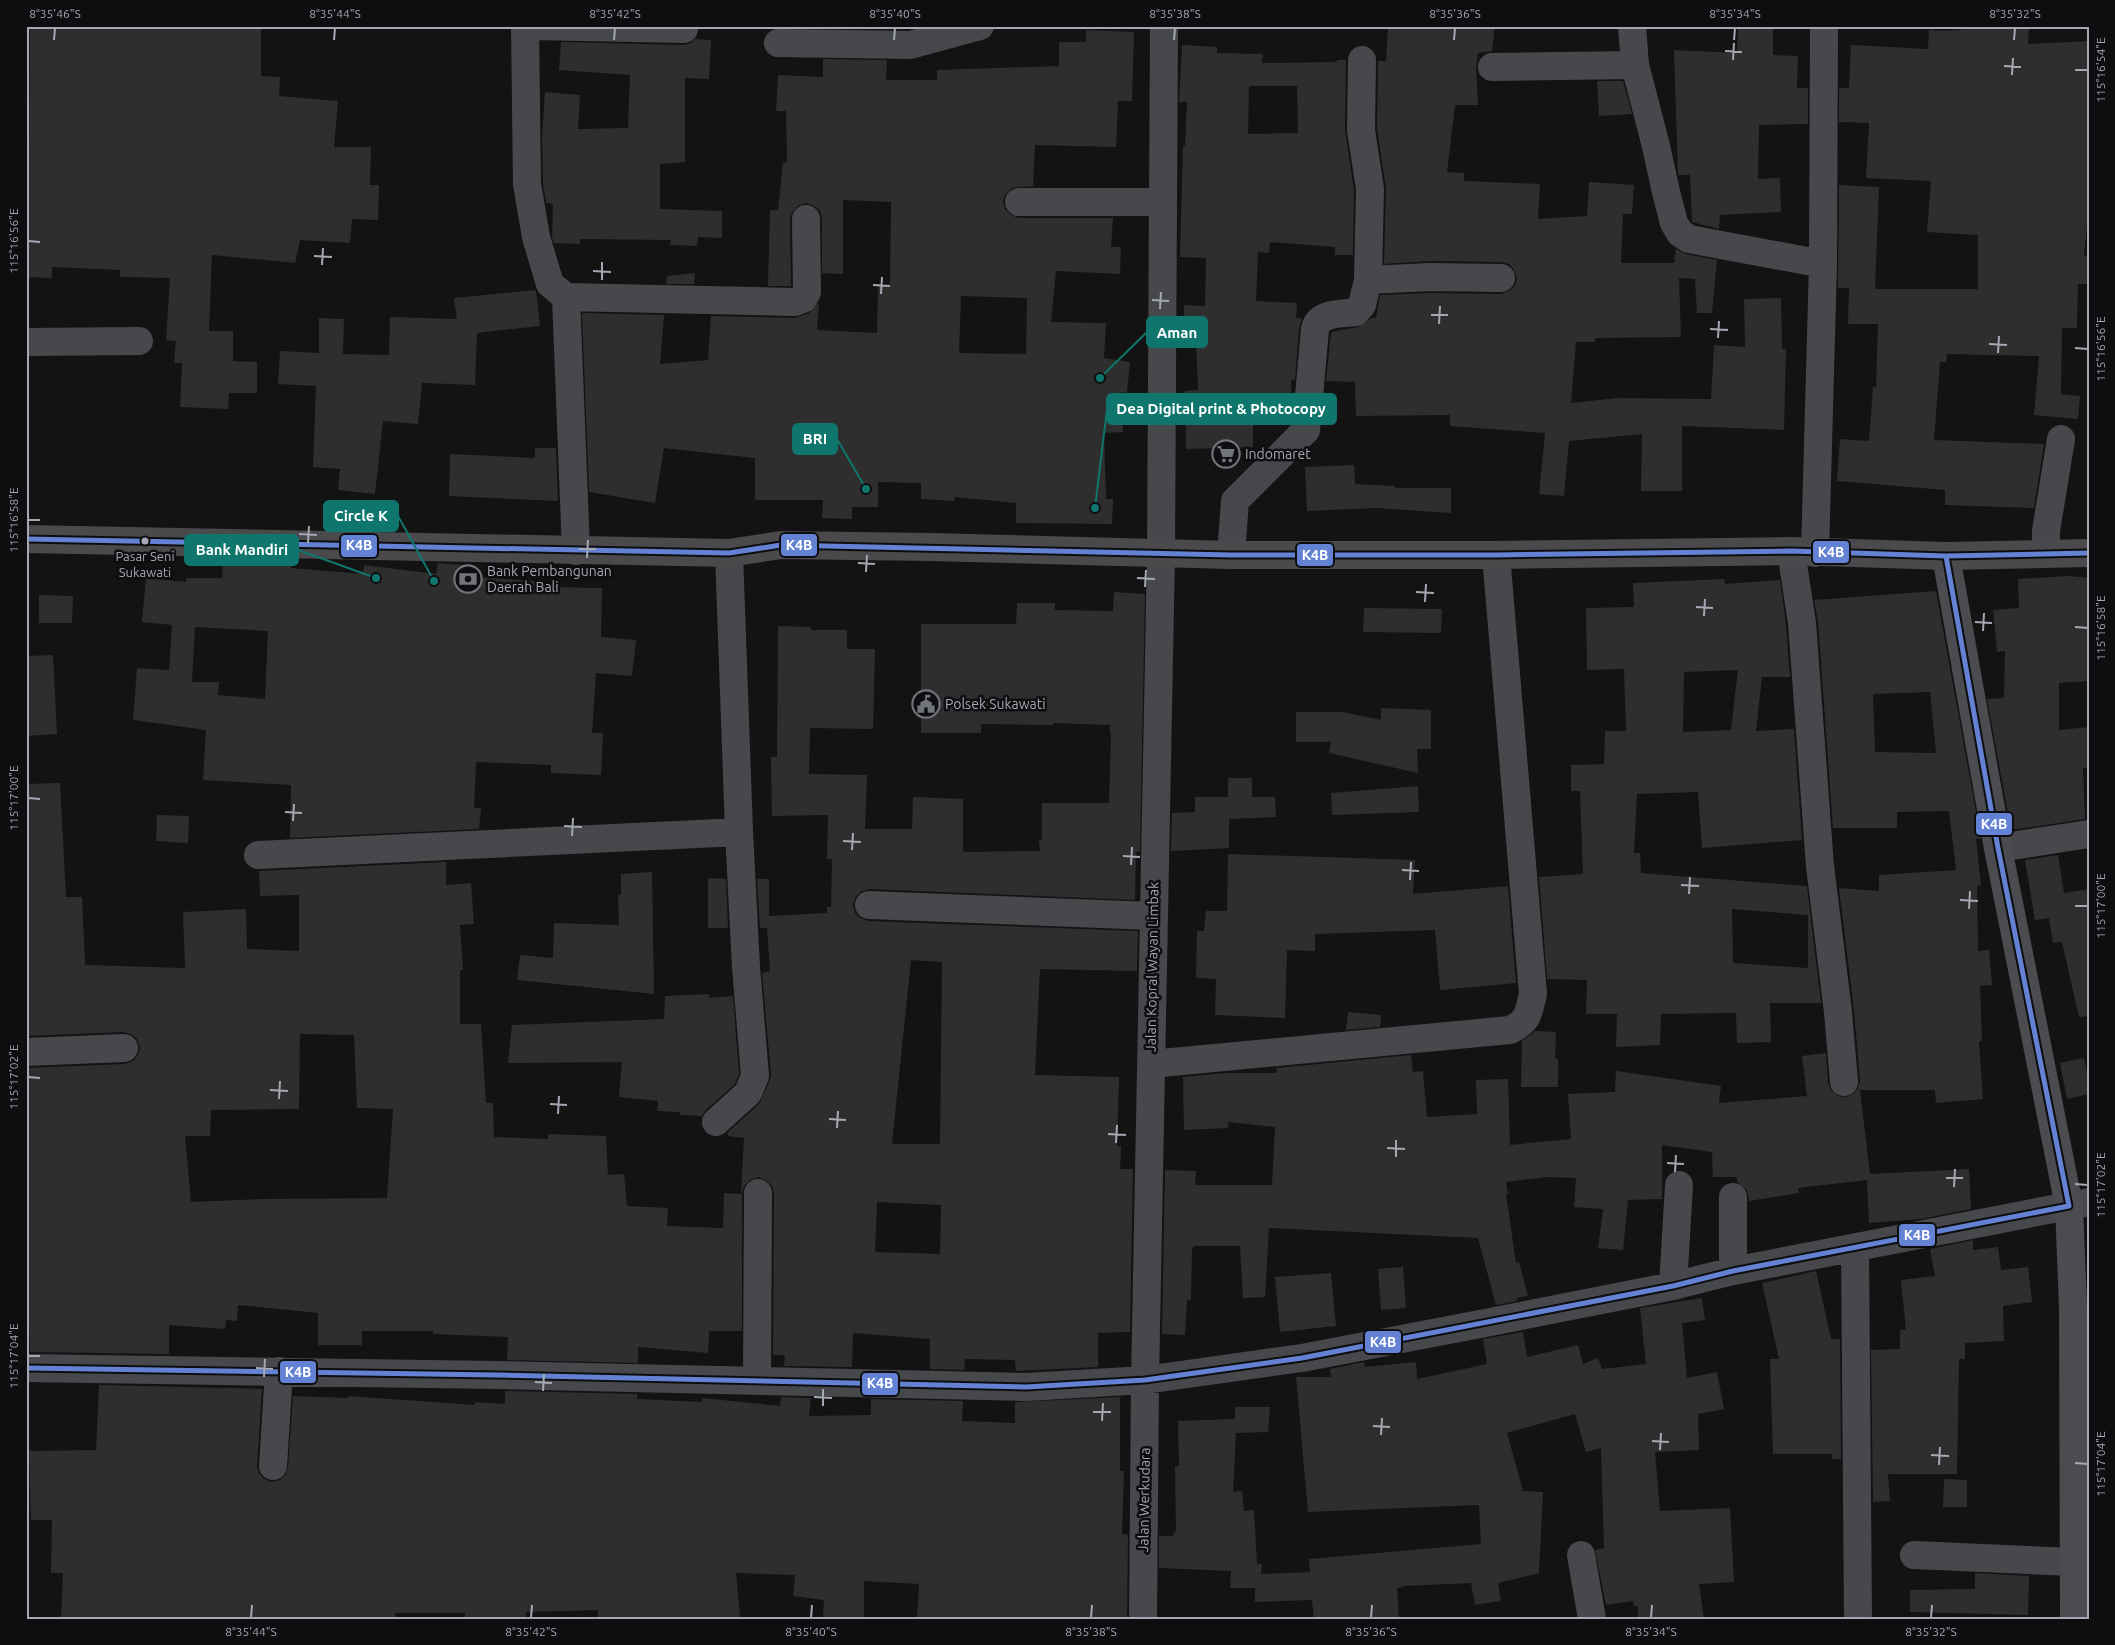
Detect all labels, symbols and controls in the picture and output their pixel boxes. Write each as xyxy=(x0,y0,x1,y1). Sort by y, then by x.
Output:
text: 8°35'46"S xyxy=(29,7,81,20)
text: 8°35'44"S xyxy=(309,7,361,20)
text: 8°35'42"S xyxy=(589,7,641,20)
text: 8°35'40"S xyxy=(869,7,921,20)
text: 8°35'38"S xyxy=(1149,7,1201,20)
text: 8°35'36"S xyxy=(1429,7,1481,20)
text: 8°35'34"S xyxy=(1709,7,1761,20)
text: 8°35'32"S xyxy=(1989,7,2041,20)
text: 115°16'54"E xyxy=(2094,37,2107,103)
text: 115°16'56"E xyxy=(7,208,20,274)
text: 115°16'56"E xyxy=(2094,316,2107,382)
callout: Aman xyxy=(1147,317,1207,347)
text: Aman xyxy=(1157,324,1197,341)
callout: Dea Digital print & Photocopy xyxy=(1107,394,1336,424)
text: Dea Digital print & Photocopy xyxy=(1116,400,1326,417)
callout: BRI xyxy=(793,424,837,454)
text: BRI xyxy=(803,430,827,447)
supermarket icon: Indomaret xyxy=(1211,439,1241,469)
place label: Indomaret xyxy=(1245,446,1311,462)
text: 115°16'58"E xyxy=(7,487,20,553)
callout: Circle K xyxy=(324,501,398,531)
text: Circle K xyxy=(334,507,388,524)
line badge: K4B xyxy=(780,533,818,557)
line badge: K4B xyxy=(340,534,378,558)
callout: Bank Mandiri xyxy=(185,535,298,565)
marker: Pasar Seni Sukawati xyxy=(140,536,150,546)
text: K4B xyxy=(346,537,372,553)
text: K4B xyxy=(786,537,812,553)
line badge: K4B xyxy=(1812,540,1850,564)
text: Bank Mandiri xyxy=(196,541,288,558)
line badge: K4B xyxy=(1296,543,1334,567)
text: K4B xyxy=(1818,544,1844,560)
text: K4B xyxy=(1302,547,1328,563)
place label: Pasar Seni Sukawati xyxy=(115,549,175,579)
place label: Bank Pembangunan Daerah Bali xyxy=(487,563,612,595)
bank icon: Bank Pembangunan Daerah Bali xyxy=(453,564,483,594)
text: 115°16'58"E xyxy=(2094,595,2107,661)
public building icon: Polsek Sukawati xyxy=(911,689,941,719)
place label: Polsek Sukawati xyxy=(945,696,1046,712)
text: 115°17'00"E xyxy=(7,765,20,831)
line badge: K4B xyxy=(1975,812,2013,836)
text: K4B xyxy=(1981,816,2007,832)
text: 115°17'00"E xyxy=(2094,873,2107,939)
street label: Jalan Kopral Wayan Limbak xyxy=(1143,882,1161,1052)
text: 115°17'02"E xyxy=(7,1044,20,1110)
text: 115°17'02"E xyxy=(2094,1152,2107,1218)
line badge: K4B xyxy=(1898,1223,1936,1247)
text: K4B xyxy=(1904,1227,1930,1243)
text: 115°17'04"E xyxy=(7,1323,20,1389)
line badge: K4B xyxy=(1364,1330,1402,1354)
text: K4B xyxy=(1370,1334,1396,1350)
line badge: K4B xyxy=(279,1360,317,1384)
text: K4B xyxy=(285,1364,311,1380)
line badge: K4B xyxy=(861,1372,899,1396)
text: K4B xyxy=(867,1375,893,1391)
text: 115°17'04"E xyxy=(2094,1431,2107,1497)
street label: Jalan Werkudara xyxy=(1135,1447,1153,1553)
text: 8°35'44"S xyxy=(225,1625,277,1638)
text: 8°35'42"S xyxy=(505,1625,557,1638)
text: 8°35'40"S xyxy=(785,1625,837,1638)
text: 8°35'38"S xyxy=(1065,1625,1117,1638)
text: 8°35'36"S xyxy=(1345,1625,1397,1638)
text: 8°35'34"S xyxy=(1625,1625,1677,1638)
text: 8°35'32"S xyxy=(1905,1625,1957,1638)

